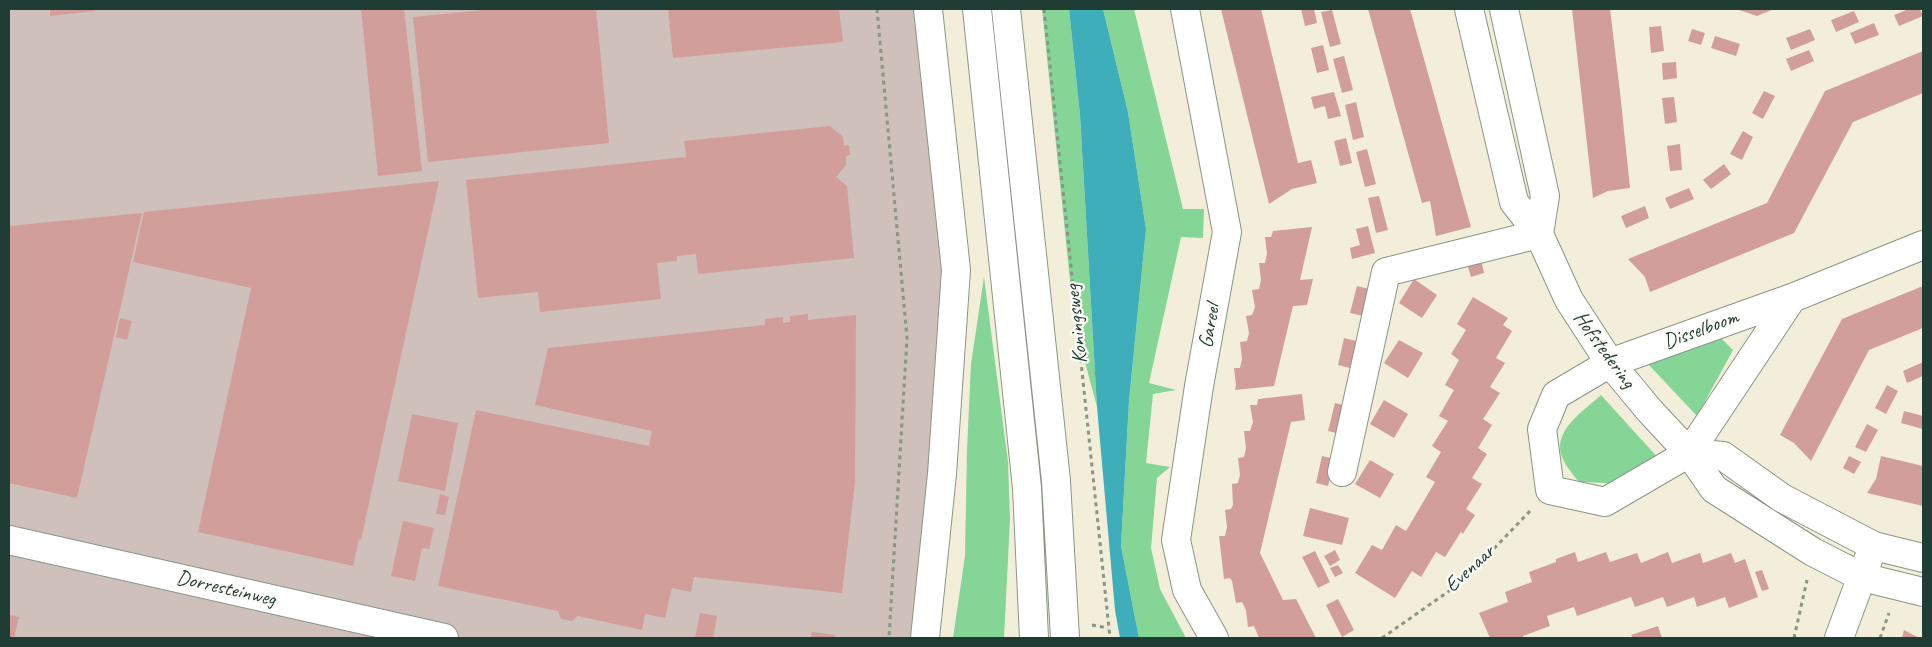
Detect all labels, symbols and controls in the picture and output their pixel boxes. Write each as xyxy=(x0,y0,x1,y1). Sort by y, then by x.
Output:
street label: Koningsweg xyxy=(1060,283,1094,365)
street label: Gareel xyxy=(1194,302,1226,350)
street label: Disselboom xyxy=(1660,305,1742,355)
street label: Hofstedering xyxy=(1567,306,1641,394)
street label: Evenaar xyxy=(1440,540,1500,598)
street label: Dorresteinweg xyxy=(174,565,278,613)

